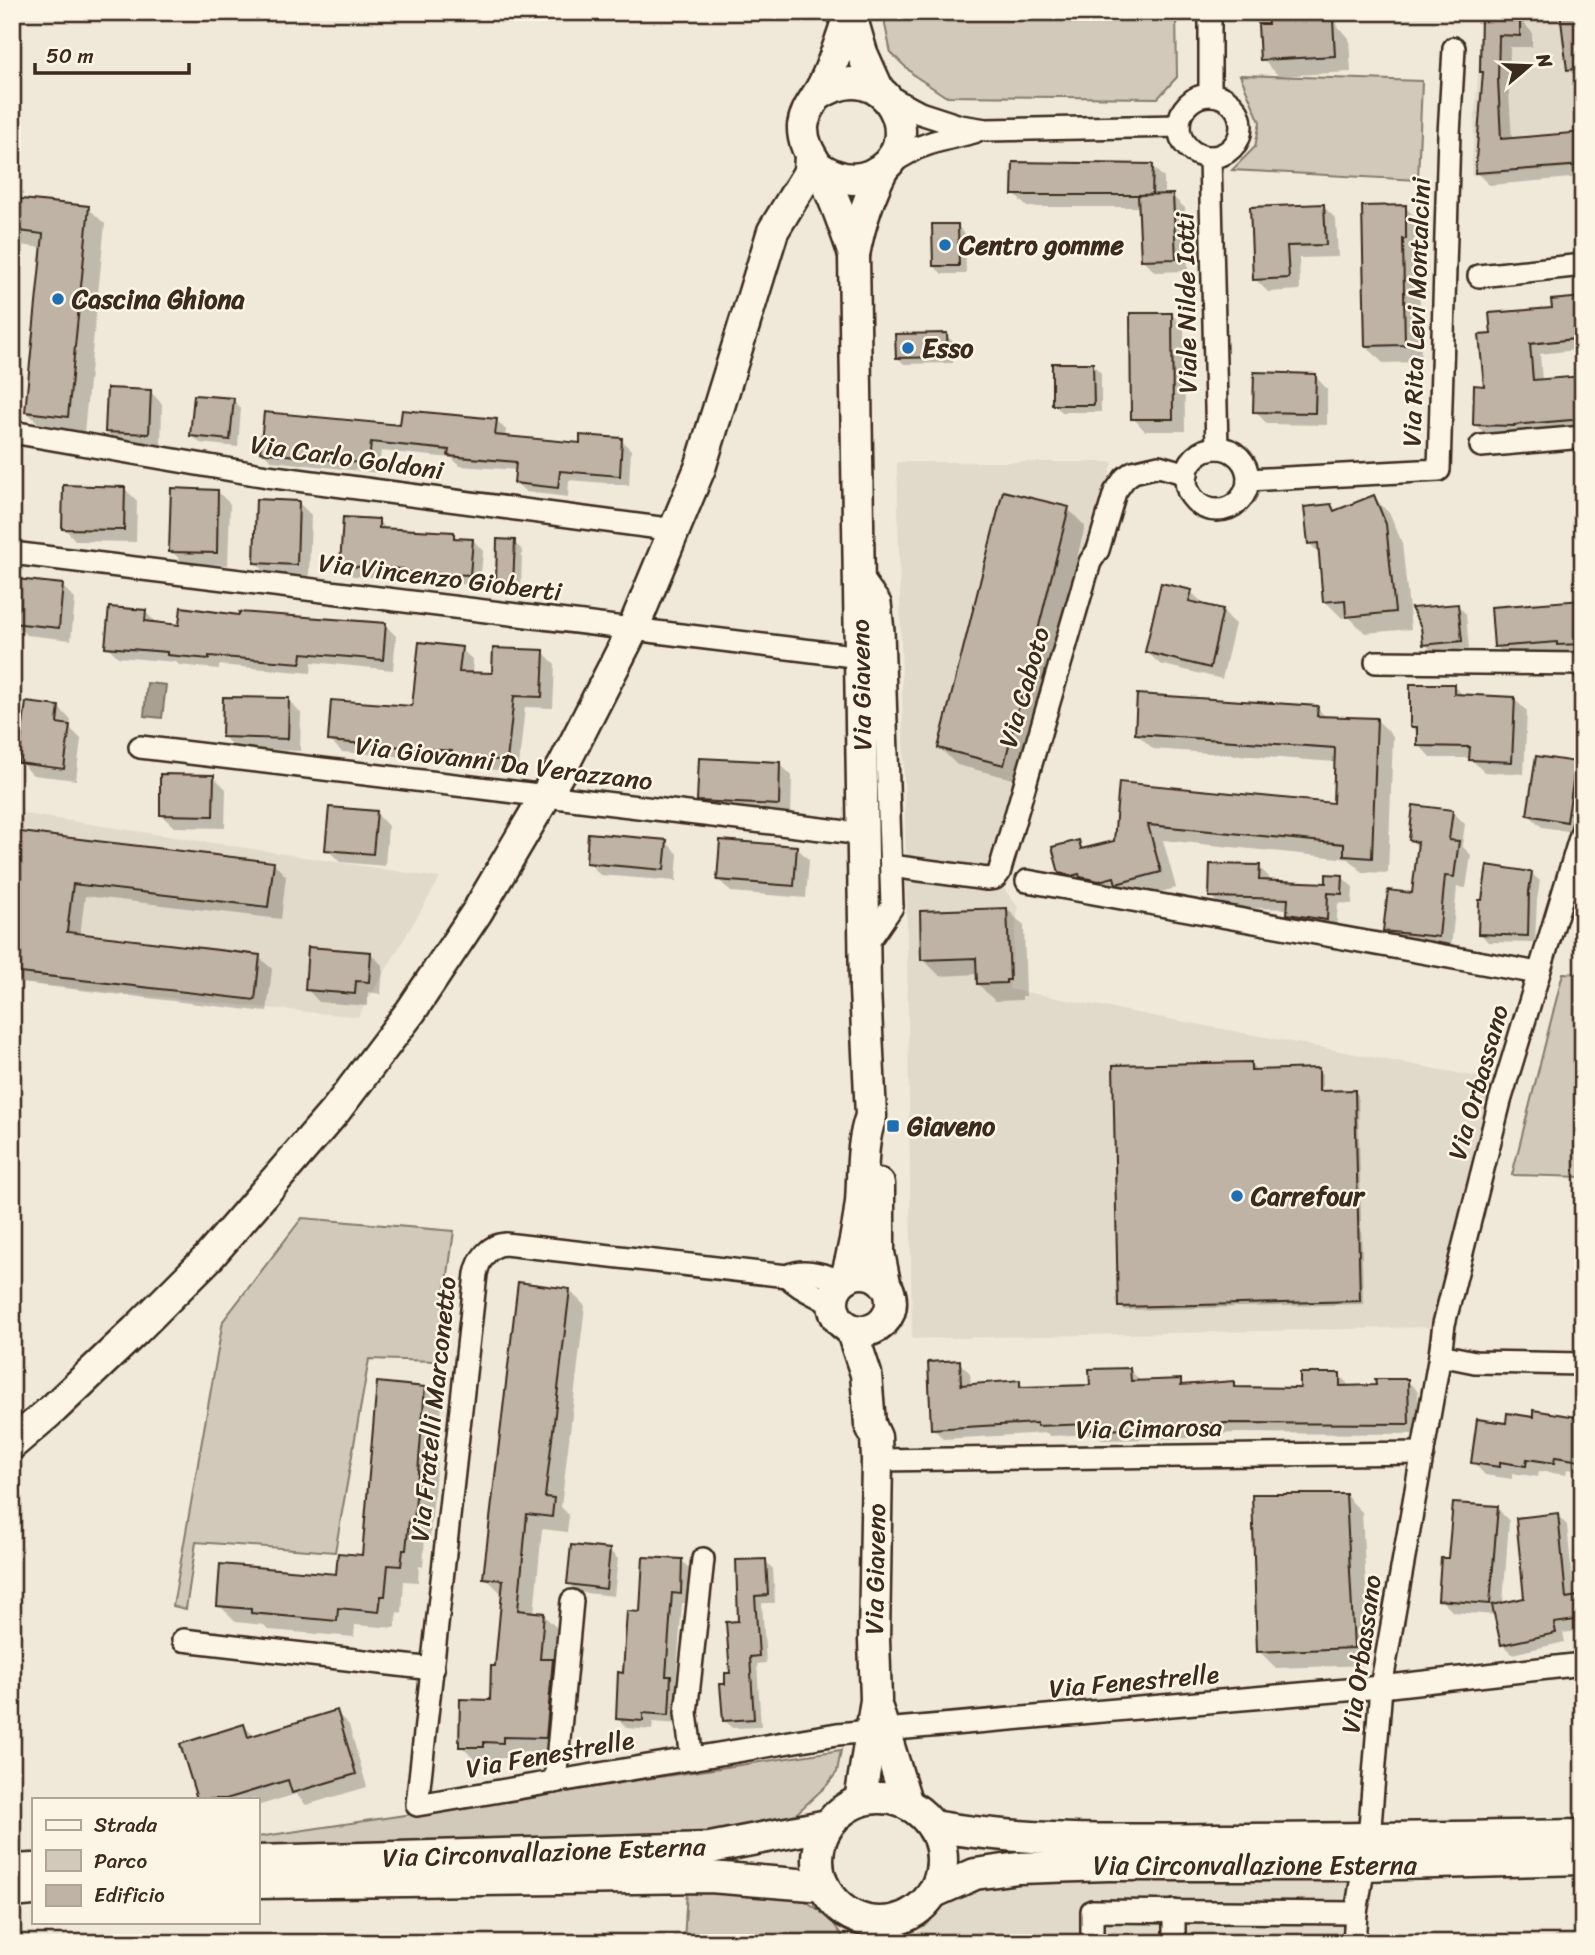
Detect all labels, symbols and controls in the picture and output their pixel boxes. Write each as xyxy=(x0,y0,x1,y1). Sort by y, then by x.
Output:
scale bar xyxy=(35,32,189,76)
north arrow xyxy=(1494,32,1564,102)
text: 50 m xyxy=(46,37,94,75)
text: N xyxy=(1527,48,1563,73)
street label: Via Rita Levi Montalcini xyxy=(1388,176,1444,448)
street label: Viale Nilde Iotti xyxy=(1161,211,1211,394)
place label: Centro gomme xyxy=(958,222,1125,268)
marker: Centro gomme xyxy=(937,237,953,253)
place label: Cascina Ghiona xyxy=(71,276,246,322)
marker: Cascina Ghiona xyxy=(50,291,66,307)
place label: Esso xyxy=(922,325,974,371)
marker: Esso xyxy=(900,340,916,356)
street label: Via Carlo Goldoni xyxy=(248,421,447,493)
street label: Via Vincenzo Gioberti xyxy=(316,539,565,615)
street label: Via Giaveno xyxy=(837,619,885,751)
street label: Via Caboto xyxy=(985,621,1063,753)
street label: Via Giovanni Da Verazzano xyxy=(353,722,655,804)
street label: Via Orbassano xyxy=(1434,999,1522,1165)
place label: Giaveno xyxy=(907,1103,996,1149)
marker: Giaveno xyxy=(885,1118,901,1134)
place label: Carrefour xyxy=(1250,1173,1366,1219)
marker: Carrefour xyxy=(1229,1188,1245,1204)
street label: Via Fratelli Marconetto xyxy=(396,1274,470,1544)
street label: Via Cimarosa xyxy=(1075,1404,1223,1452)
street label: Via Giaveno xyxy=(851,1503,899,1635)
street label: Via Orbassano xyxy=(1327,1572,1395,1736)
street label: Via Fenestrelle xyxy=(1047,1651,1221,1711)
street label: Via Fenestrelle xyxy=(462,1716,638,1791)
legend xyxy=(32,1798,259,1924)
text: Strada xyxy=(94,1806,158,1844)
street label: Via Circonvallazione Esterna xyxy=(382,1823,707,1881)
text: Parco xyxy=(94,1842,147,1880)
street label: Via Circonvallazione Esterna xyxy=(1093,1842,1418,1888)
text: Edificio xyxy=(94,1876,165,1914)

